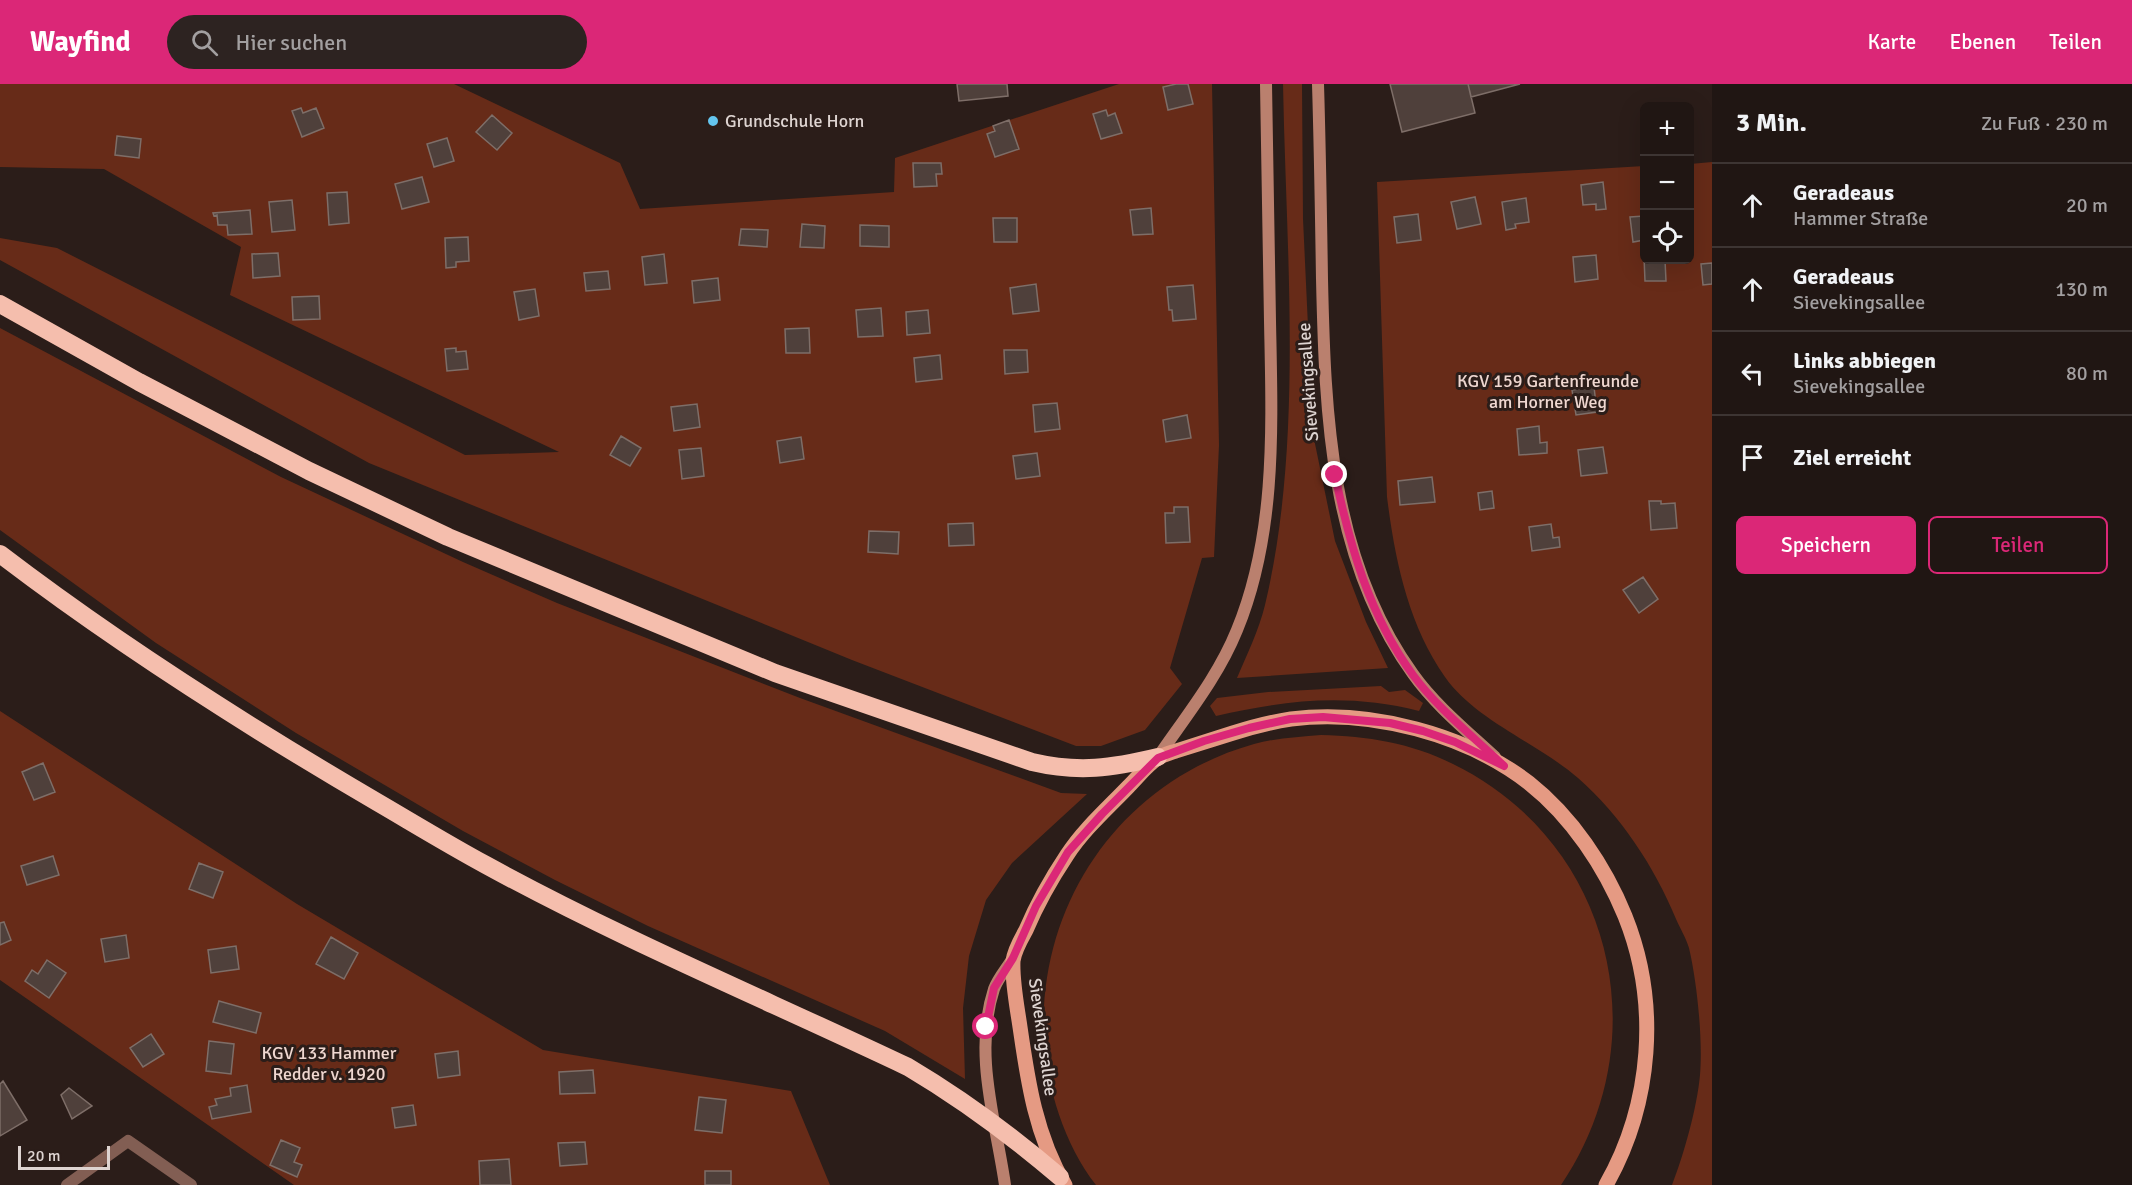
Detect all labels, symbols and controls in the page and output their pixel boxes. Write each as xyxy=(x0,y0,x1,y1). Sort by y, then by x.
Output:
search box xyxy=(167,15,587,69)
text: Wayfind xyxy=(30,25,131,59)
icon: search xyxy=(188,26,221,59)
text: Hier suchen xyxy=(236,29,347,56)
text: Karte xyxy=(1867,29,1916,55)
text: Ebenen xyxy=(1949,29,2016,55)
text: Teilen xyxy=(2049,29,2102,55)
map controls xyxy=(1640,102,1694,264)
button: + xyxy=(1640,102,1694,156)
text: 3 Min. xyxy=(1736,107,1807,139)
place label: Grundschule Horn xyxy=(725,110,864,132)
text: Zu Fuß · 230 m xyxy=(1981,111,2108,136)
marker: Grundschule Horn xyxy=(706,114,720,128)
button: − xyxy=(1640,156,1694,210)
text: Geradeaus xyxy=(1793,179,1894,206)
icon: ahead xyxy=(1736,189,1769,222)
text: 20 m xyxy=(2066,193,2108,218)
text: Hammer Straße xyxy=(1793,206,1928,231)
button: locate xyxy=(1640,210,1694,264)
text: Geradeaus xyxy=(1793,263,1894,290)
icon: ahead xyxy=(1736,273,1769,306)
text: 130 m xyxy=(2055,277,2108,302)
text: Sievekingsallee xyxy=(1793,290,1925,315)
street label: Sievekingsallee xyxy=(1293,322,1323,442)
text: Links abbiegen xyxy=(1793,347,1936,374)
icon: left xyxy=(1736,357,1769,390)
text: 80 m xyxy=(2066,361,2108,386)
park label: KGV 159 Gartenfreunde am Horner Weg xyxy=(1457,370,1639,413)
text: Sievekingsallee xyxy=(1793,374,1925,399)
icon: arrive xyxy=(1736,441,1769,474)
text: Ziel erreicht xyxy=(1793,444,1911,471)
route end xyxy=(1321,461,1347,487)
button: Speichern xyxy=(1736,516,1916,574)
button: Teilen xyxy=(1928,516,2108,574)
street label: Sievekingsallee xyxy=(1024,977,1062,1097)
route start xyxy=(972,1013,998,1039)
park label: KGV 133 Hammer Redder v. 1920 xyxy=(262,1042,397,1085)
scale bar xyxy=(18,1143,110,1170)
text: 20 m xyxy=(27,1146,61,1166)

